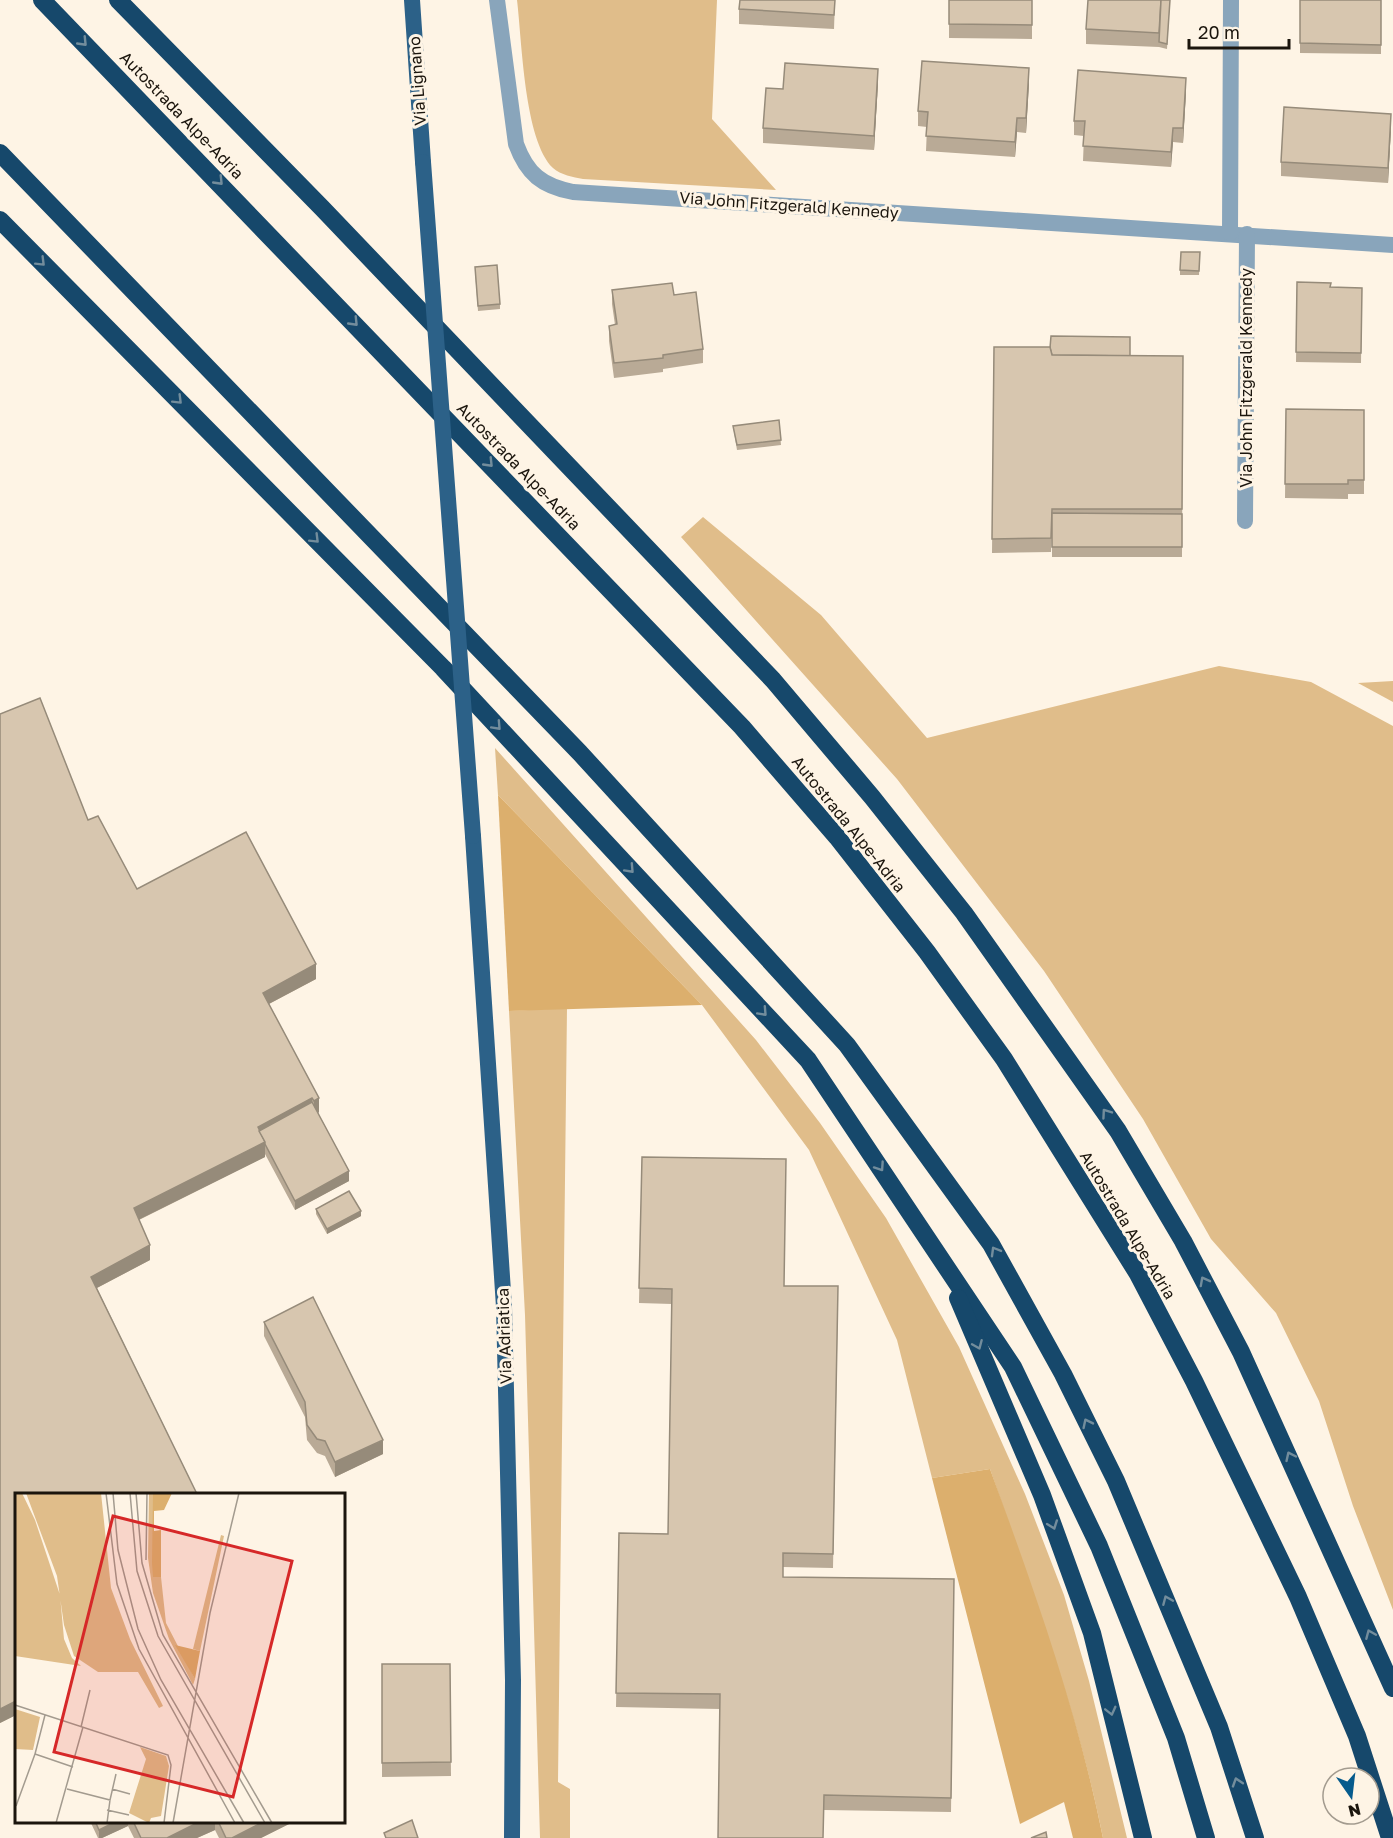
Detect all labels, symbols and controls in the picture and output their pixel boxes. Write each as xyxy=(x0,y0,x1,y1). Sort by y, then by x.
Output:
scale bar xyxy=(1189,12,1290,50)
text: 20 m xyxy=(1198,21,1240,43)
one-way arrow xyxy=(75,34,86,45)
street label: Via Lignano xyxy=(404,36,430,126)
street label: Autostrada Alpe-Adria xyxy=(116,47,248,183)
one-way arrow xyxy=(212,175,223,185)
street label: Via John Fitzgerald Kennedy xyxy=(679,187,899,223)
one-way arrow xyxy=(34,255,45,265)
street label: Via John Fitzgerald Kennedy xyxy=(1236,268,1256,488)
one-way arrow xyxy=(347,315,358,326)
one-way arrow xyxy=(171,393,182,404)
street label: Autostrada Alpe-Adria xyxy=(453,398,585,534)
one-way arrow xyxy=(482,456,493,466)
one-way arrow xyxy=(309,532,319,543)
one-way arrow xyxy=(490,720,501,730)
street label: Autostrada Alpe-Adria xyxy=(788,752,910,896)
one-way arrow xyxy=(623,862,634,873)
one-way arrow xyxy=(756,1005,767,1015)
one-way arrow xyxy=(1102,1108,1113,1119)
street label: Autostrada Alpe-Adria xyxy=(1076,1147,1180,1303)
one-way arrow xyxy=(873,1160,884,1171)
one-way arrow xyxy=(991,1247,1002,1257)
one-way arrow xyxy=(1200,1277,1211,1287)
street label: Via Adriatica xyxy=(492,1288,516,1384)
one-way arrow xyxy=(971,1339,983,1350)
one-way arrow xyxy=(1083,1418,1094,1429)
one-way arrow xyxy=(1285,1452,1297,1463)
inset map xyxy=(15,1493,345,1823)
one-way arrow xyxy=(1045,1519,1058,1530)
one-way arrow xyxy=(1162,1596,1174,1607)
one-way arrow xyxy=(1365,1629,1377,1640)
one-way arrow xyxy=(1104,1705,1117,1715)
north arrow xyxy=(1321,1766,1381,1826)
one-way arrow xyxy=(1232,1777,1244,1788)
text: N xyxy=(1346,1799,1363,1822)

